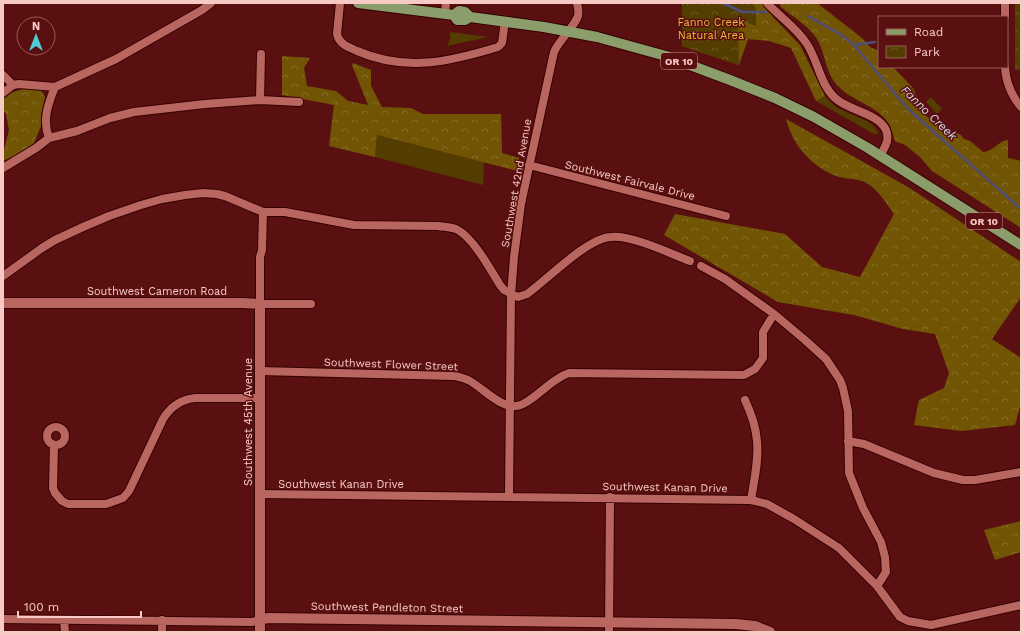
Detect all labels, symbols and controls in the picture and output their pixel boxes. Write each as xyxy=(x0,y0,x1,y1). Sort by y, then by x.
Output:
north arrow xyxy=(16,16,56,56)
park label: Fanno Creek Natural Area xyxy=(677,16,745,42)
legend xyxy=(878,16,1008,68)
text: N xyxy=(32,20,40,33)
text: Road xyxy=(914,25,943,39)
text: Park xyxy=(914,45,940,59)
road number: OR 10 xyxy=(661,53,697,69)
water label: Fanno Creek xyxy=(898,83,960,143)
street label: Southwest 42nd Avenue xyxy=(499,118,534,248)
street label: Southwest Fairvale Drive xyxy=(563,158,696,203)
road number: OR 10 xyxy=(966,213,1002,229)
street label: Southwest Cameron Road xyxy=(87,285,227,298)
street label: Southwest Flower Street xyxy=(324,356,459,373)
street label: Southwest 45th Avenue xyxy=(242,358,255,486)
street label: Southwest Kanan Drive xyxy=(278,478,404,491)
street label: Southwest Kanan Drive xyxy=(602,480,728,495)
scale bar xyxy=(18,593,141,619)
text: 100 m xyxy=(24,600,59,614)
street label: Southwest Pendleton Street xyxy=(311,600,464,615)

